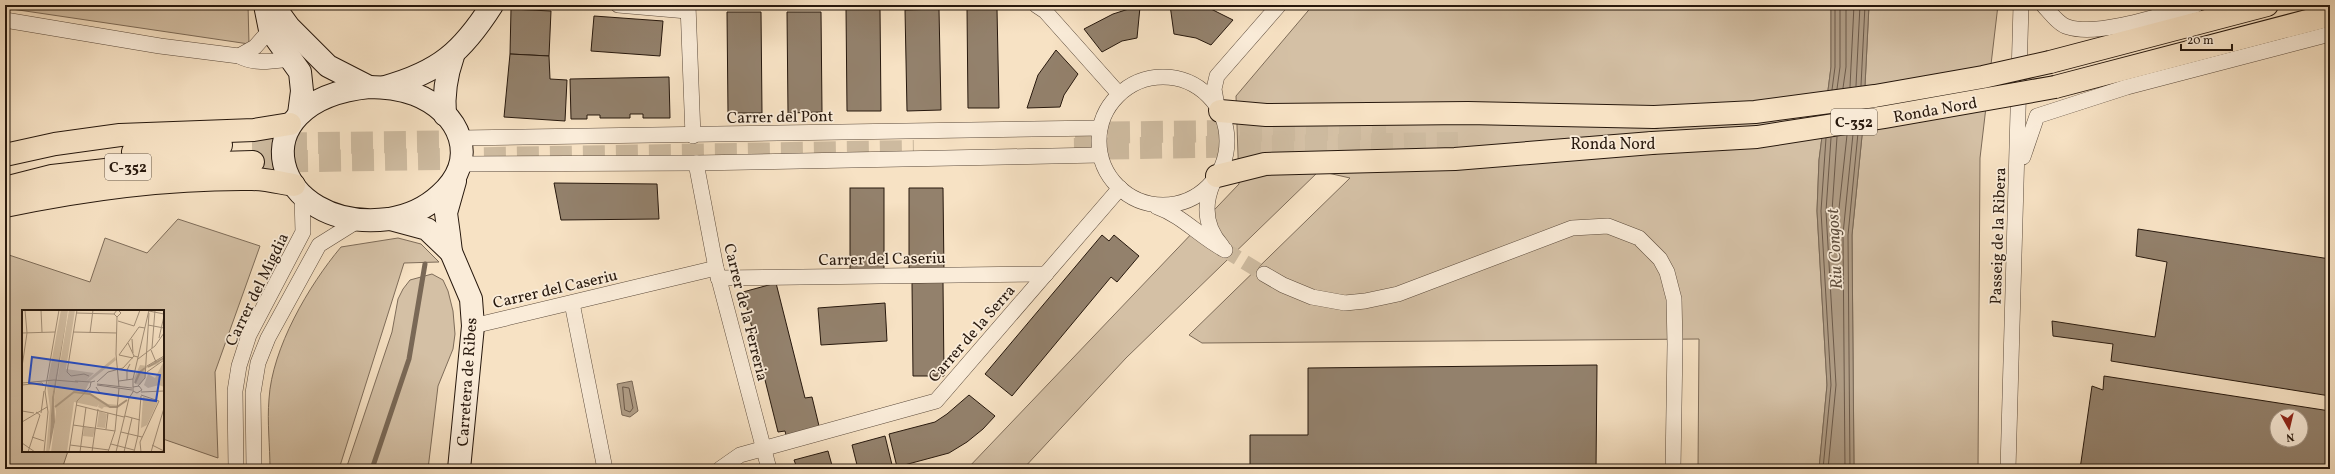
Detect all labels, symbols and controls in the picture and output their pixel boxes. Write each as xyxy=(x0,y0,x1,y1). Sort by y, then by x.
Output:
scale bar xyxy=(2181,26,2232,52)
text: 20 m xyxy=(2187,33,2214,49)
street label: Ronda Nord xyxy=(1892,93,1979,129)
street label: Carrer del Pont xyxy=(727,106,834,130)
road number: C-352 xyxy=(1831,109,1877,135)
street label: Ronda Nord xyxy=(1571,134,1656,156)
road number: C-352 xyxy=(105,154,151,180)
street label: Passeig de la Ribera xyxy=(1986,167,2012,305)
water label: Riu Congost xyxy=(1822,207,1849,290)
street label: Carrer del Migdia xyxy=(221,229,295,350)
street label: Carrer de la Ferreria xyxy=(717,241,773,384)
street label: Carrer del Caseriu xyxy=(818,248,946,272)
street label: Carrer del Caseriu xyxy=(491,265,620,315)
street label: Carrer de la Serra xyxy=(924,281,1021,388)
inset map xyxy=(22,310,164,452)
street label: Carretera de Ribes xyxy=(453,317,483,447)
north arrow xyxy=(2269,408,2309,448)
text: N xyxy=(2285,428,2295,444)

